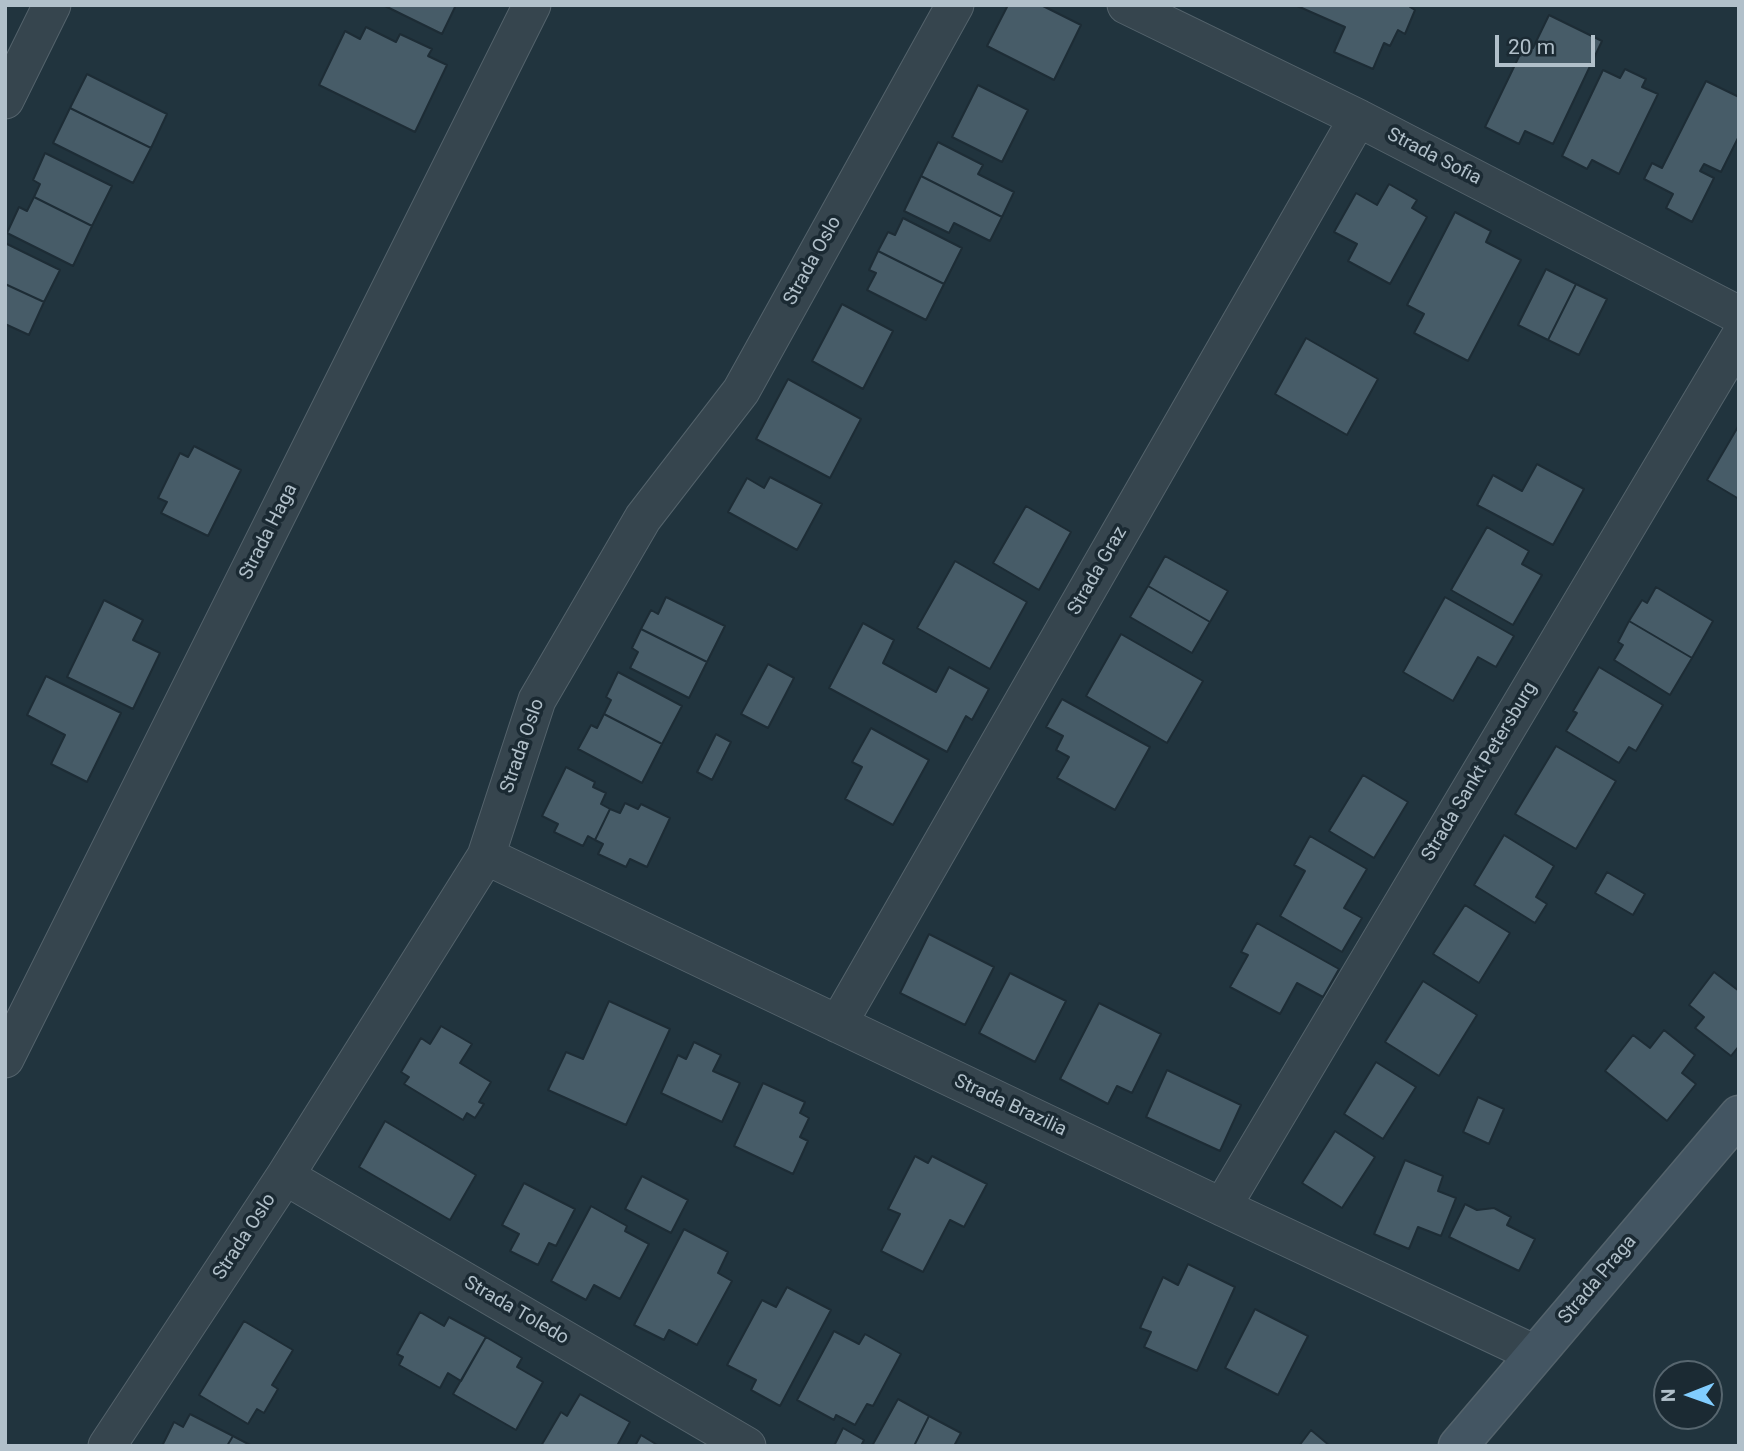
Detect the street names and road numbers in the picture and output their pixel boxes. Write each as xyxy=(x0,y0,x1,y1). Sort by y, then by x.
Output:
street label: Strada Sofia xyxy=(1383,124,1485,190)
street label: Strada Oslo xyxy=(779,213,847,309)
street label: Strada Haga xyxy=(235,480,303,584)
street label: Strada Graz xyxy=(1064,523,1132,619)
street label: Strada Sankt Petersburg xyxy=(1417,678,1543,866)
street label: Strada Oslo xyxy=(496,696,550,796)
street label: Strada Brazilia xyxy=(950,1070,1070,1142)
street label: Strada Oslo xyxy=(209,1190,281,1284)
street label: Strada Praga xyxy=(1554,1231,1642,1329)
street label: Strada Toledo xyxy=(460,1272,572,1350)

